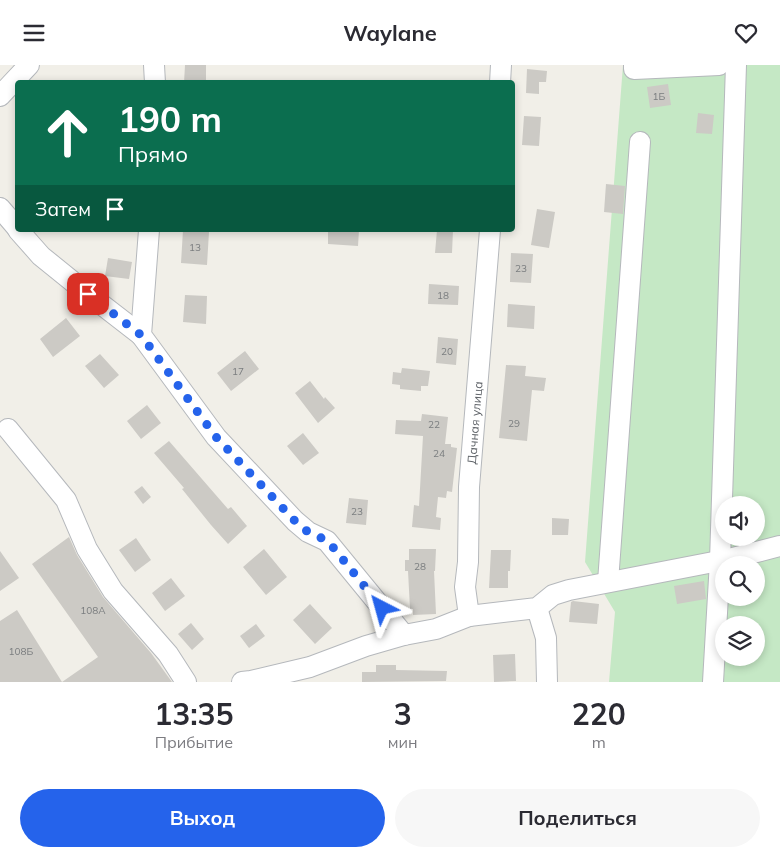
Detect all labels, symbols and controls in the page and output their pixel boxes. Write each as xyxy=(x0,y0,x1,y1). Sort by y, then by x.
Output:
icon: menu xyxy=(20,19,48,47)
text: Waylane xyxy=(343,19,437,47)
icon: heart xyxy=(732,19,760,47)
house number: 1Б xyxy=(653,90,666,103)
text: 190 m xyxy=(118,97,222,141)
icon: ahead xyxy=(35,100,100,165)
text: Прямо xyxy=(118,140,188,168)
icon: arrive xyxy=(101,195,129,223)
text: Затем xyxy=(35,197,91,221)
house number: 13 xyxy=(189,241,201,254)
house number: 23 xyxy=(515,262,527,275)
pin xyxy=(67,273,109,315)
icon: arrive xyxy=(74,280,102,308)
house number: 18 xyxy=(437,289,449,302)
house number: 20 xyxy=(441,345,453,358)
house number: 17 xyxy=(232,365,244,378)
street label: Дачная улица xyxy=(463,381,485,465)
house number: 29 xyxy=(508,417,520,430)
house number: 22 xyxy=(428,418,440,431)
house number: 24 xyxy=(433,447,445,460)
map controls xyxy=(715,496,765,666)
button: sound xyxy=(715,496,765,546)
house number: 23 xyxy=(351,505,363,518)
button: search xyxy=(715,556,765,606)
house number: 28 xyxy=(414,560,426,573)
position arrow xyxy=(355,581,407,633)
house number: 108А xyxy=(80,604,106,617)
button: layers xyxy=(715,616,765,666)
house number: 108Б xyxy=(9,645,34,658)
text: 13:35 xyxy=(154,695,234,733)
text: 3 xyxy=(394,695,412,733)
text: 220 xyxy=(572,695,626,733)
text: Прибытие xyxy=(155,732,233,752)
text: мин xyxy=(388,732,418,752)
text: m xyxy=(592,732,606,752)
button: Выход xyxy=(20,789,385,847)
button: Поделиться xyxy=(395,789,760,847)

